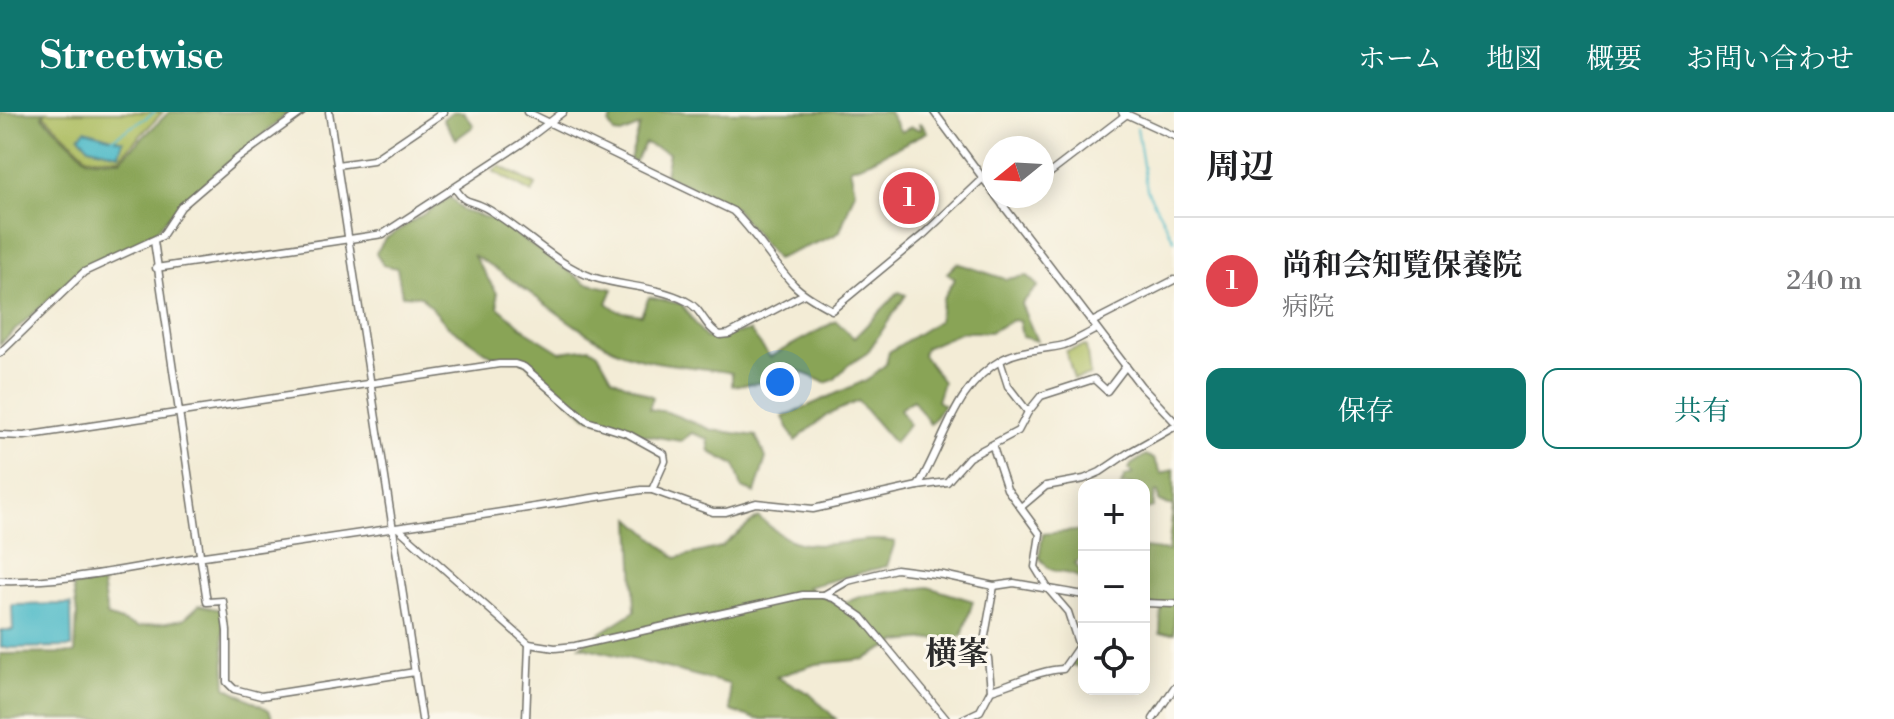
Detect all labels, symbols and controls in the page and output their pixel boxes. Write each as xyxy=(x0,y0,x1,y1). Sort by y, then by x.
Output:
text: Streetwise xyxy=(40,33,224,80)
text: ホーム xyxy=(1358,42,1442,77)
text: 地図 xyxy=(1486,42,1542,77)
text: 概要 xyxy=(1586,42,1642,77)
text: お問い合わせ xyxy=(1686,42,1854,77)
north arrow xyxy=(982,136,1054,208)
text: 周辺 xyxy=(1206,147,1274,189)
pin: 1 xyxy=(883,168,935,228)
text: 尚和会知覧保養院 xyxy=(1282,247,1522,285)
text: 1 xyxy=(1226,265,1238,297)
text: 240 m xyxy=(1786,265,1862,297)
text: 病院 xyxy=(1282,291,1334,323)
your location xyxy=(760,362,800,402)
button: 保存 xyxy=(1206,368,1526,449)
button: 共有 xyxy=(1542,368,1862,449)
map controls xyxy=(1078,479,1150,695)
button: + xyxy=(1078,479,1150,551)
button: − xyxy=(1078,551,1150,623)
button: locate xyxy=(1078,623,1150,695)
district label: 横峯 xyxy=(925,634,989,674)

